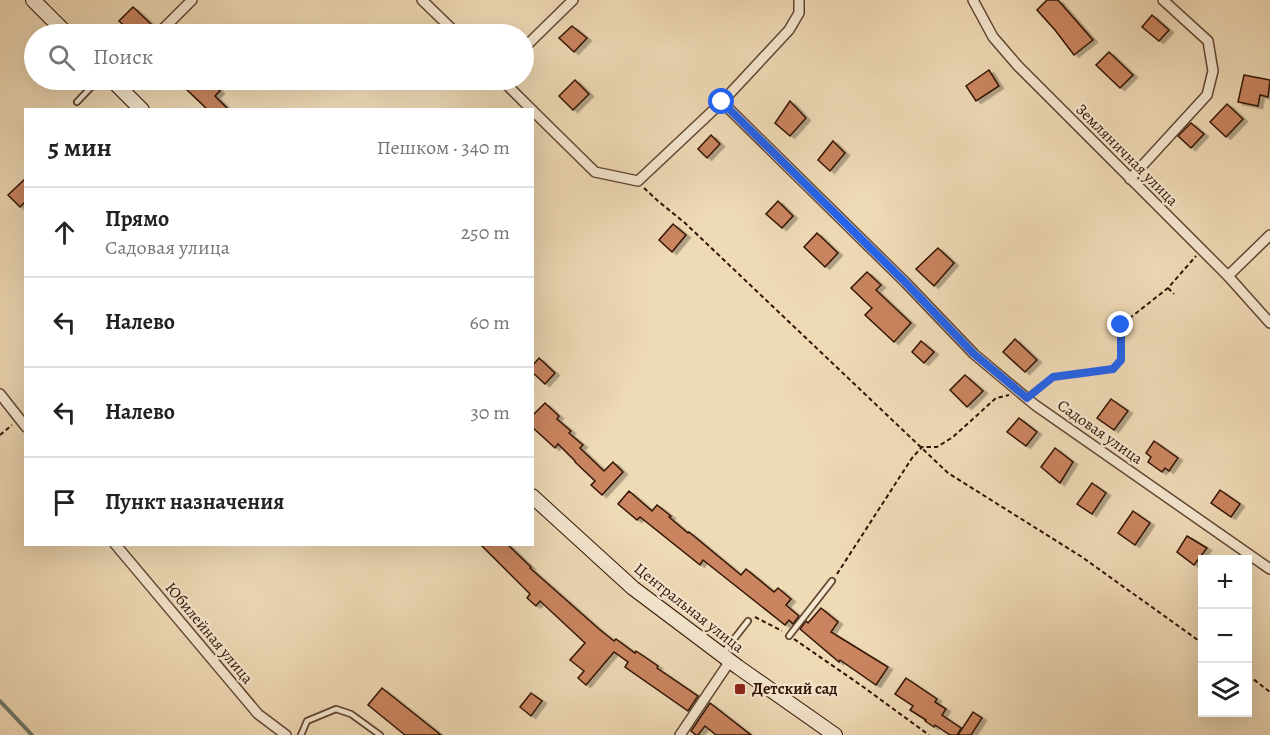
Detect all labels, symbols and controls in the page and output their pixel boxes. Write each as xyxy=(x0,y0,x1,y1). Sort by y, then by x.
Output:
search box xyxy=(24,24,534,90)
icon: search xyxy=(45,41,78,74)
text: Поиск xyxy=(93,42,153,72)
route start xyxy=(708,88,734,114)
street label: Земляничная улица xyxy=(1071,99,1184,212)
text: 5 мин xyxy=(48,130,112,165)
text: Пешком · 340 m xyxy=(377,134,510,161)
text: Прямо xyxy=(105,204,169,234)
icon: ahead xyxy=(48,216,81,249)
text: 250 m xyxy=(461,219,510,246)
text: Садовая улица xyxy=(105,234,230,261)
icon: left xyxy=(48,306,81,339)
text: Налево xyxy=(105,307,175,337)
text: 60 m xyxy=(470,309,510,336)
route end xyxy=(1107,311,1133,337)
street label: Садовая улица xyxy=(1053,394,1148,470)
icon: left xyxy=(48,396,81,429)
text: Налево xyxy=(105,397,175,427)
text: 30 m xyxy=(470,399,510,426)
icon: arrive xyxy=(48,486,81,519)
text: Пункт назначения xyxy=(105,487,284,517)
map controls xyxy=(1198,555,1252,717)
button: + xyxy=(1198,555,1252,609)
street label: Центральная улица xyxy=(629,558,749,658)
street label: Юбилейная улица xyxy=(160,577,259,689)
button: − xyxy=(1198,609,1252,663)
button: layers xyxy=(1198,663,1252,717)
place label: Детский сад xyxy=(752,678,838,700)
marker: Детский сад xyxy=(733,682,747,696)

